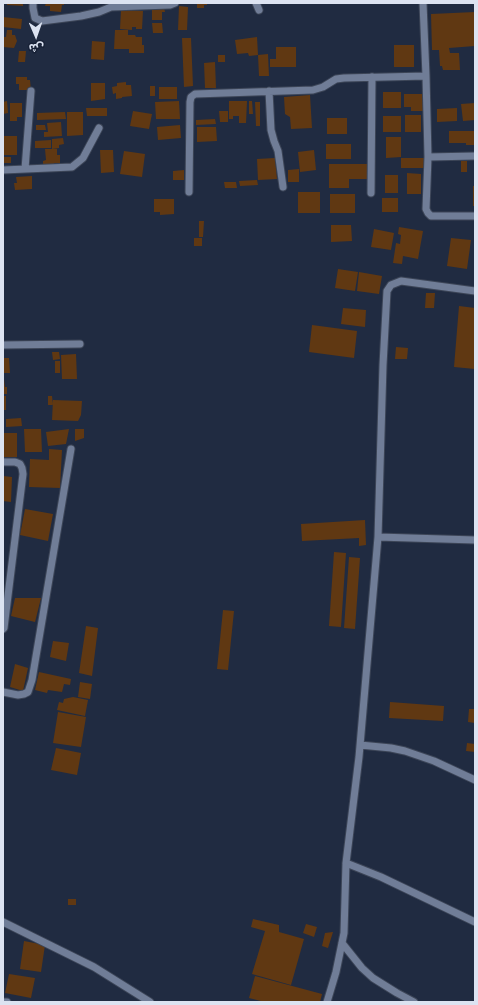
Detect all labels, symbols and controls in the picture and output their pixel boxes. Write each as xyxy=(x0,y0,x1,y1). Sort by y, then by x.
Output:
north arrow xyxy=(16,16,56,56)
text: ش xyxy=(29,42,44,55)

